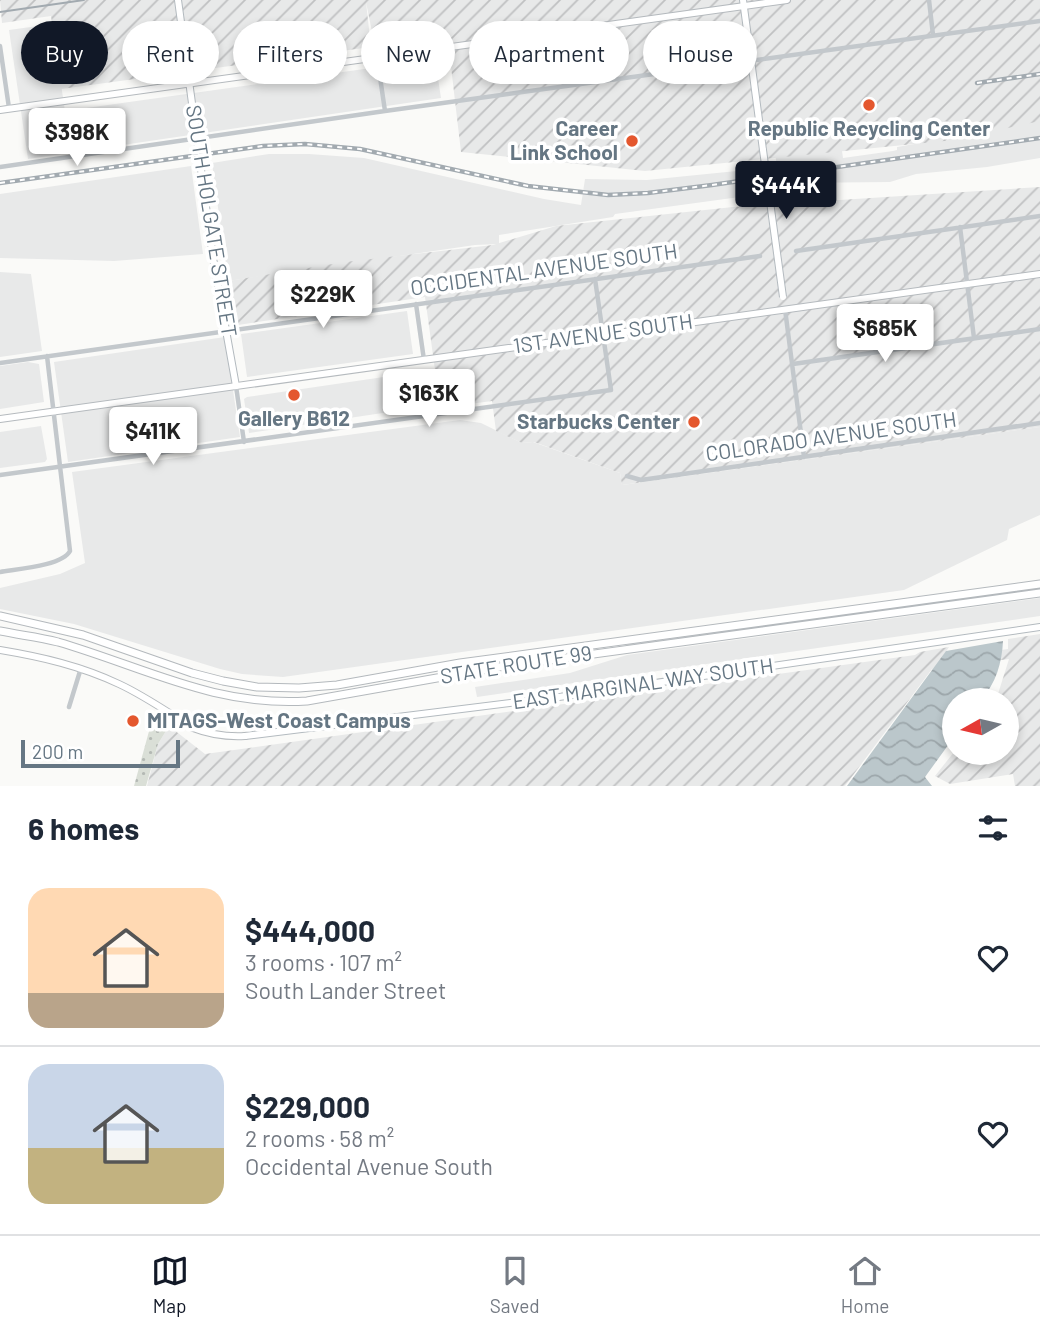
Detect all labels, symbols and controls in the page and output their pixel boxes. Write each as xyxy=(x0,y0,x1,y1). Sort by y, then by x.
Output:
chip: Buy xyxy=(21,21,108,84)
chip: Rent xyxy=(122,21,219,84)
chip: Filters xyxy=(233,21,347,84)
chip: New xyxy=(361,21,455,84)
chip: Apartment xyxy=(469,21,629,84)
chip: House xyxy=(643,21,757,84)
marker: Republic Recycling Center xyxy=(861,97,877,113)
street label: SOUTH HOLGATE STREET xyxy=(182,103,243,339)
pin: $398K xyxy=(28,108,126,168)
place label: Career Link School xyxy=(510,115,618,164)
place label: Republic Recycling Center xyxy=(748,115,990,140)
text: $398K xyxy=(45,117,109,145)
marker: Career Link School xyxy=(624,133,640,149)
pin: $444K xyxy=(737,162,835,221)
text: $444K xyxy=(751,170,821,198)
street label: OCCIDENTAL AVENUE SOUTH xyxy=(409,237,679,300)
pin: $229K xyxy=(274,270,372,330)
text: $229K xyxy=(290,279,356,307)
pin: $685K xyxy=(836,304,934,364)
street label: 1ST AVENUE SOUTH xyxy=(511,308,694,358)
text: $685K xyxy=(853,313,917,341)
pin: $163K xyxy=(380,370,478,429)
text: $163K xyxy=(399,378,459,406)
marker: Gallery B612 xyxy=(286,387,302,403)
place label: Gallery B612 xyxy=(238,405,350,430)
street label: COLORADO AVENUE SOUTH xyxy=(704,406,958,466)
pin: $411K xyxy=(104,407,202,467)
place label: Starbucks Center xyxy=(517,408,680,433)
marker: Starbucks Center xyxy=(686,414,702,430)
text: $411K xyxy=(125,416,181,444)
street label: STATE ROUTE 99 xyxy=(438,639,593,688)
street label: EAST MARGINAL WAY SOUTH xyxy=(511,652,775,713)
north arrow xyxy=(942,688,1018,765)
map controls xyxy=(942,688,1019,765)
place label: MITAGS-West Coast Campus xyxy=(147,707,411,732)
marker: MITAGS-West Coast Campus xyxy=(125,713,141,729)
scale bar xyxy=(21,737,180,769)
text: 200 m xyxy=(32,740,83,763)
icon: filters xyxy=(974,809,1012,847)
text: 6 homes xyxy=(28,810,139,846)
text: $444,000 xyxy=(245,912,375,948)
icon: home xyxy=(84,916,168,1000)
icon: heart xyxy=(974,939,1012,977)
text: 3 rooms · 107 m² xyxy=(245,948,402,976)
text: South Lander Street xyxy=(245,976,446,1004)
text: $229,000 xyxy=(245,1088,370,1124)
icon: home xyxy=(84,1092,168,1176)
icon: heart xyxy=(974,1115,1012,1153)
text: 2 rooms · 58 m² xyxy=(245,1124,394,1152)
text: Occidental Avenue South xyxy=(245,1152,493,1180)
tab: Map xyxy=(151,1252,189,1317)
tab: Saved xyxy=(490,1252,540,1317)
tab: Home xyxy=(841,1252,889,1317)

